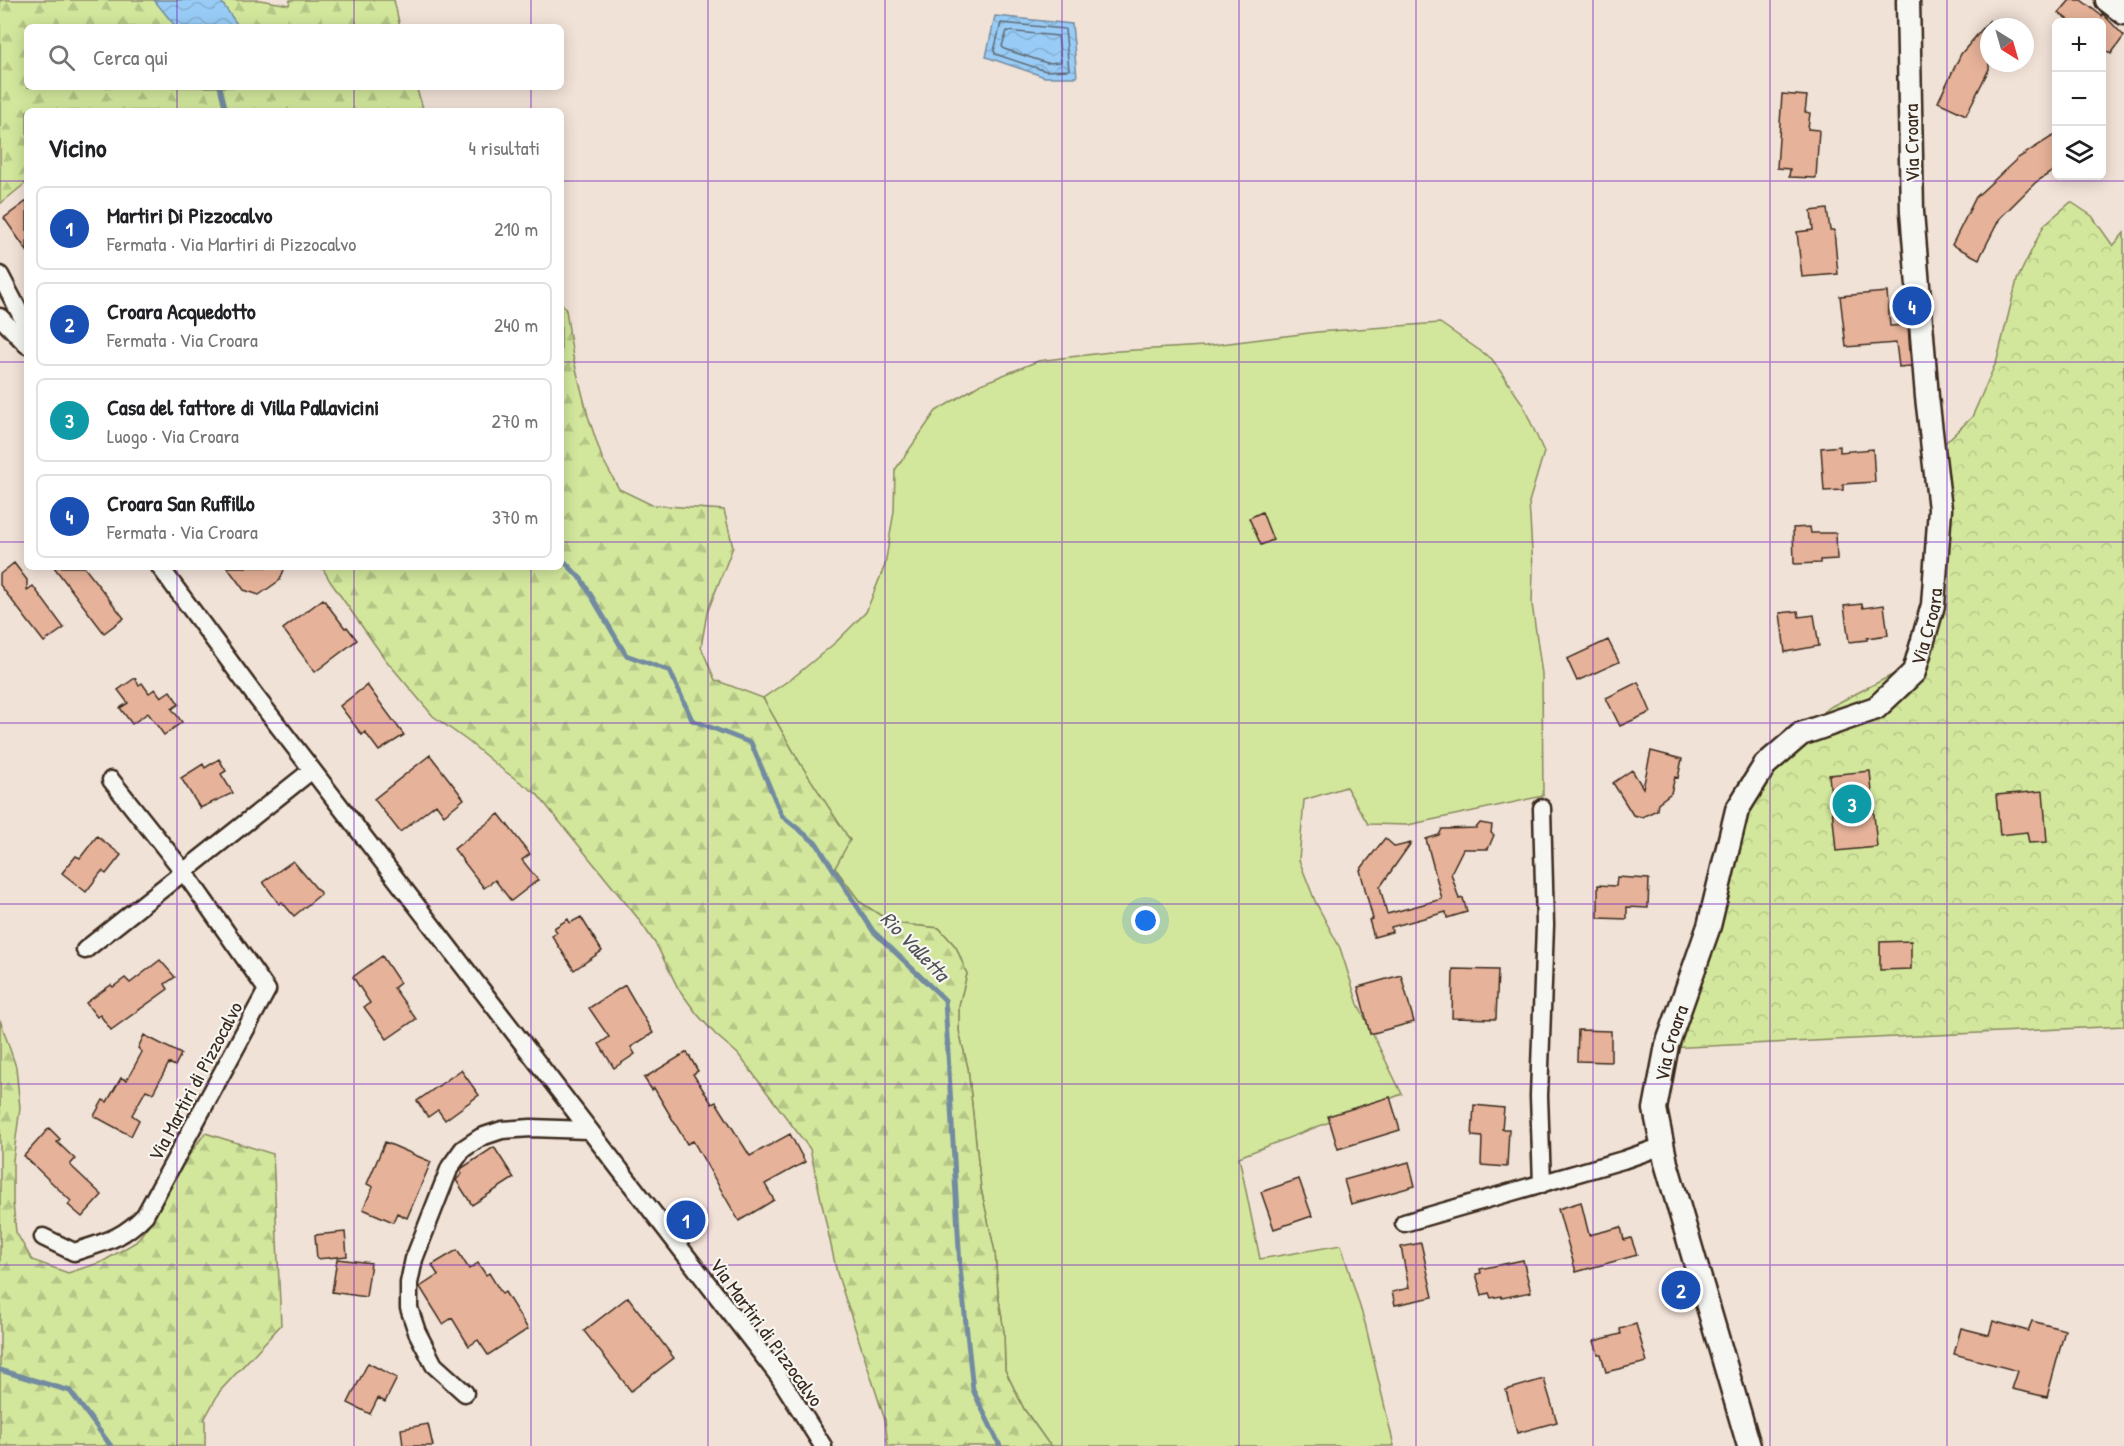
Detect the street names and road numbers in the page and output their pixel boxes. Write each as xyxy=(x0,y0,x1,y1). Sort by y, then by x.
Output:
street label: Via Croara xyxy=(1897,103,1925,182)
street label: Via Croara xyxy=(1903,587,1948,668)
street label: Via Martiri di Pizzocalvo xyxy=(142,997,248,1165)
street label: Via Croara xyxy=(1647,1001,1694,1083)
street label: Via Martiri di Pizzocalvo xyxy=(704,1253,830,1411)

